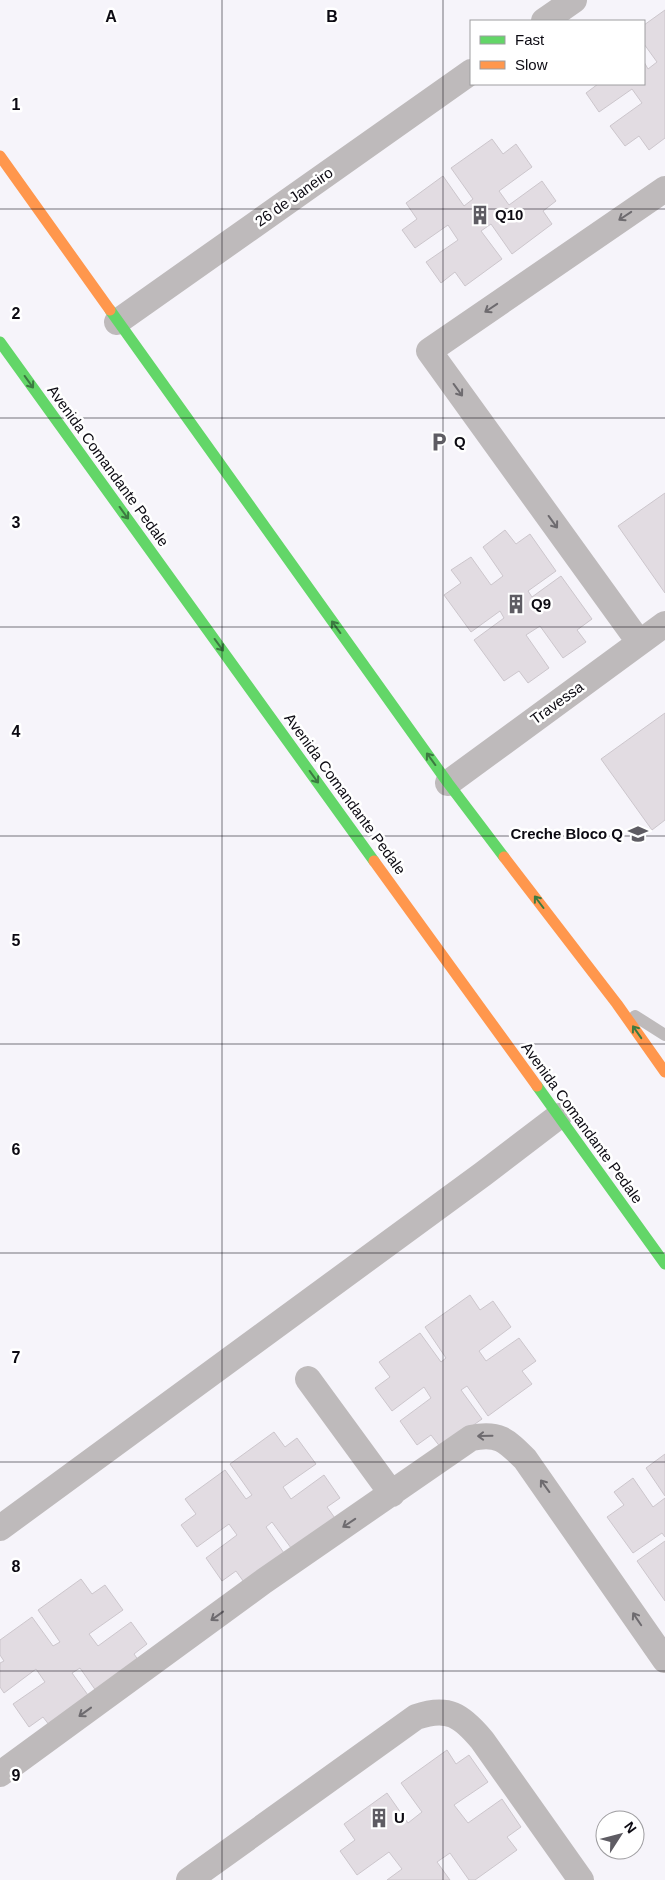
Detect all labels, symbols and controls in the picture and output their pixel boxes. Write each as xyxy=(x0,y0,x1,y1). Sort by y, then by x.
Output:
text: A xyxy=(105,8,117,25)
text: B xyxy=(326,8,338,25)
legend xyxy=(470,20,645,85)
text: Fast xyxy=(515,31,545,48)
text: Slow xyxy=(515,56,548,73)
text: 1 xyxy=(12,96,21,113)
street label: 26 de Janeiro xyxy=(252,164,336,230)
building icon: Q10 xyxy=(469,204,491,226)
place label: Q10 xyxy=(495,206,523,223)
one-way arrow xyxy=(618,211,632,222)
one-way arrow xyxy=(484,303,498,313)
text: 2 xyxy=(12,305,21,322)
one-way arrow xyxy=(24,375,34,389)
street label: Avenida Comandante Pedale xyxy=(44,382,173,550)
one-way arrow xyxy=(453,383,463,397)
parking icon: Q xyxy=(428,431,450,453)
place label: Q xyxy=(454,433,466,450)
one-way arrow xyxy=(119,506,130,519)
text: 3 xyxy=(12,514,21,531)
one-way arrow xyxy=(548,515,558,529)
building icon: Q9 xyxy=(505,593,527,615)
place label: Q9 xyxy=(531,595,551,612)
one-way arrow xyxy=(331,620,341,634)
one-way arrow xyxy=(214,638,225,651)
street label: Travessa xyxy=(527,677,587,727)
street label: Avenida Comandante Pedale xyxy=(281,710,410,878)
text: 4 xyxy=(12,723,21,740)
one-way arrow xyxy=(426,752,436,766)
one-way arrow xyxy=(309,770,319,784)
school or university icon: Creche Bloco Q xyxy=(627,823,649,845)
place label: Creche Bloco Q xyxy=(510,825,623,842)
one-way arrow xyxy=(534,895,544,909)
text: 5 xyxy=(12,932,21,949)
one-way arrow xyxy=(632,1025,642,1039)
street label: Avenida Comandante Pedale xyxy=(518,1039,647,1207)
text: 6 xyxy=(12,1141,21,1158)
text: 7 xyxy=(12,1349,21,1366)
one-way arrow xyxy=(477,1432,493,1441)
one-way arrow xyxy=(540,1479,550,1493)
one-way arrow xyxy=(343,1518,357,1528)
text: 8 xyxy=(12,1558,21,1575)
one-way arrow xyxy=(210,1611,224,1621)
one-way arrow xyxy=(632,1613,642,1627)
one-way arrow xyxy=(78,1707,92,1717)
text: 9 xyxy=(12,1767,21,1784)
building icon: U xyxy=(368,1807,390,1829)
place label: U xyxy=(394,1809,405,1826)
north arrow xyxy=(595,1810,645,1860)
text: N xyxy=(621,1819,640,1836)

